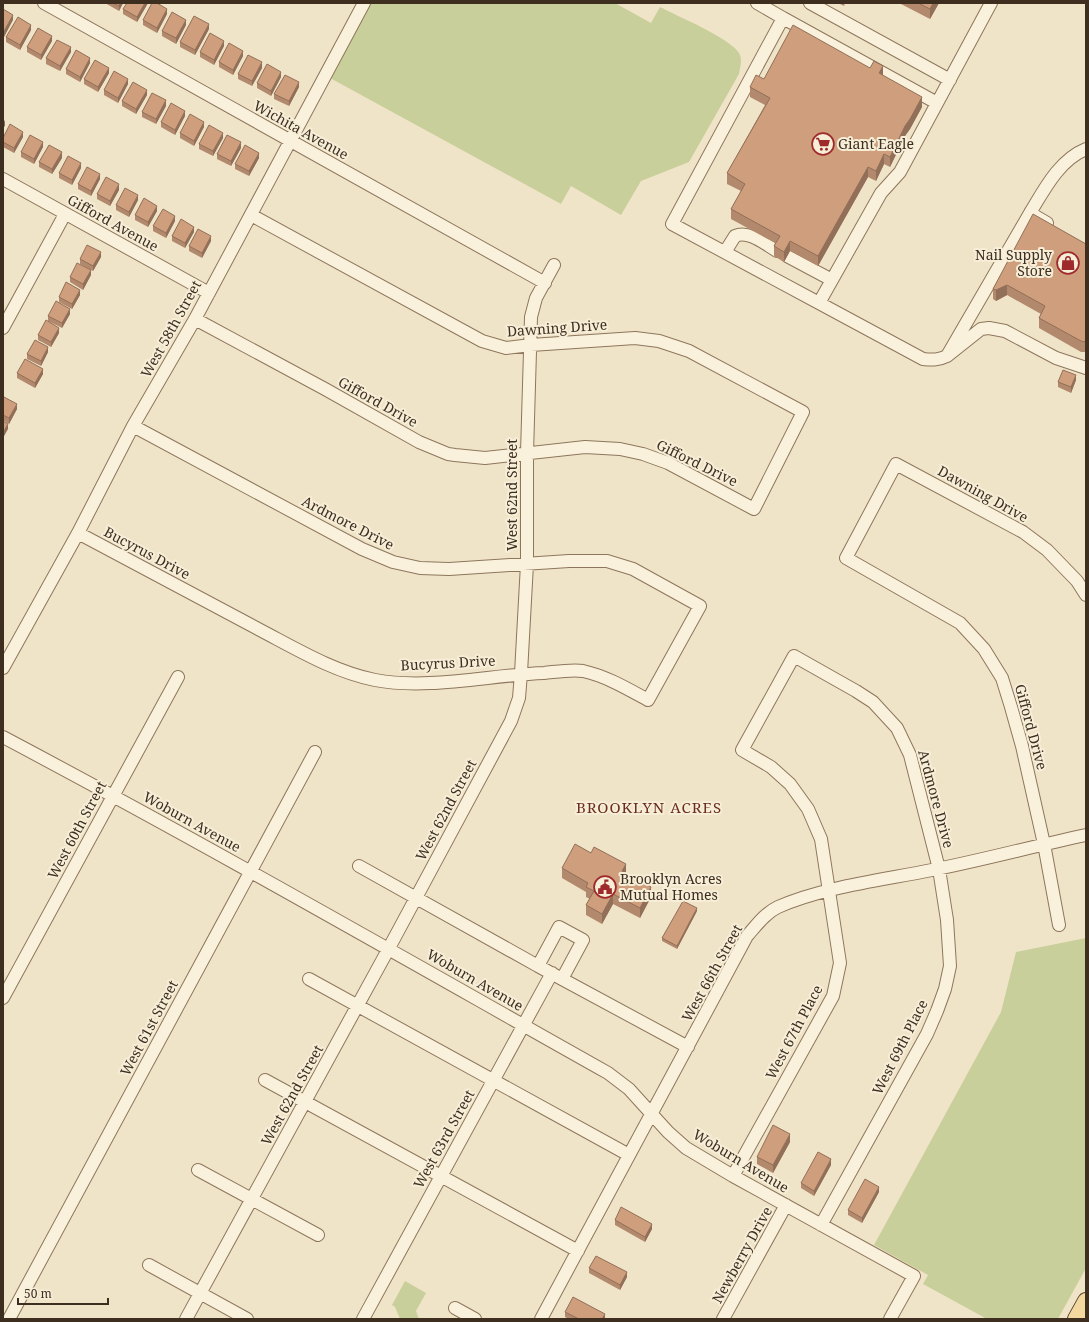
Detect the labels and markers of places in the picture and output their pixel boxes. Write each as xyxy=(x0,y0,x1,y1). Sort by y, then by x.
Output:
supermarket icon: Giant Eagle xyxy=(810,131,836,157)
place label: Giant Eagle xyxy=(838,134,914,153)
place label: Nail Supply Store xyxy=(975,245,1052,280)
shop icon: Nail Supply Store xyxy=(1055,250,1081,276)
place label: Brooklyn Acres Mutual Homes xyxy=(620,869,722,904)
public building icon: Brooklyn Acres Mutual Homes xyxy=(592,874,618,900)

